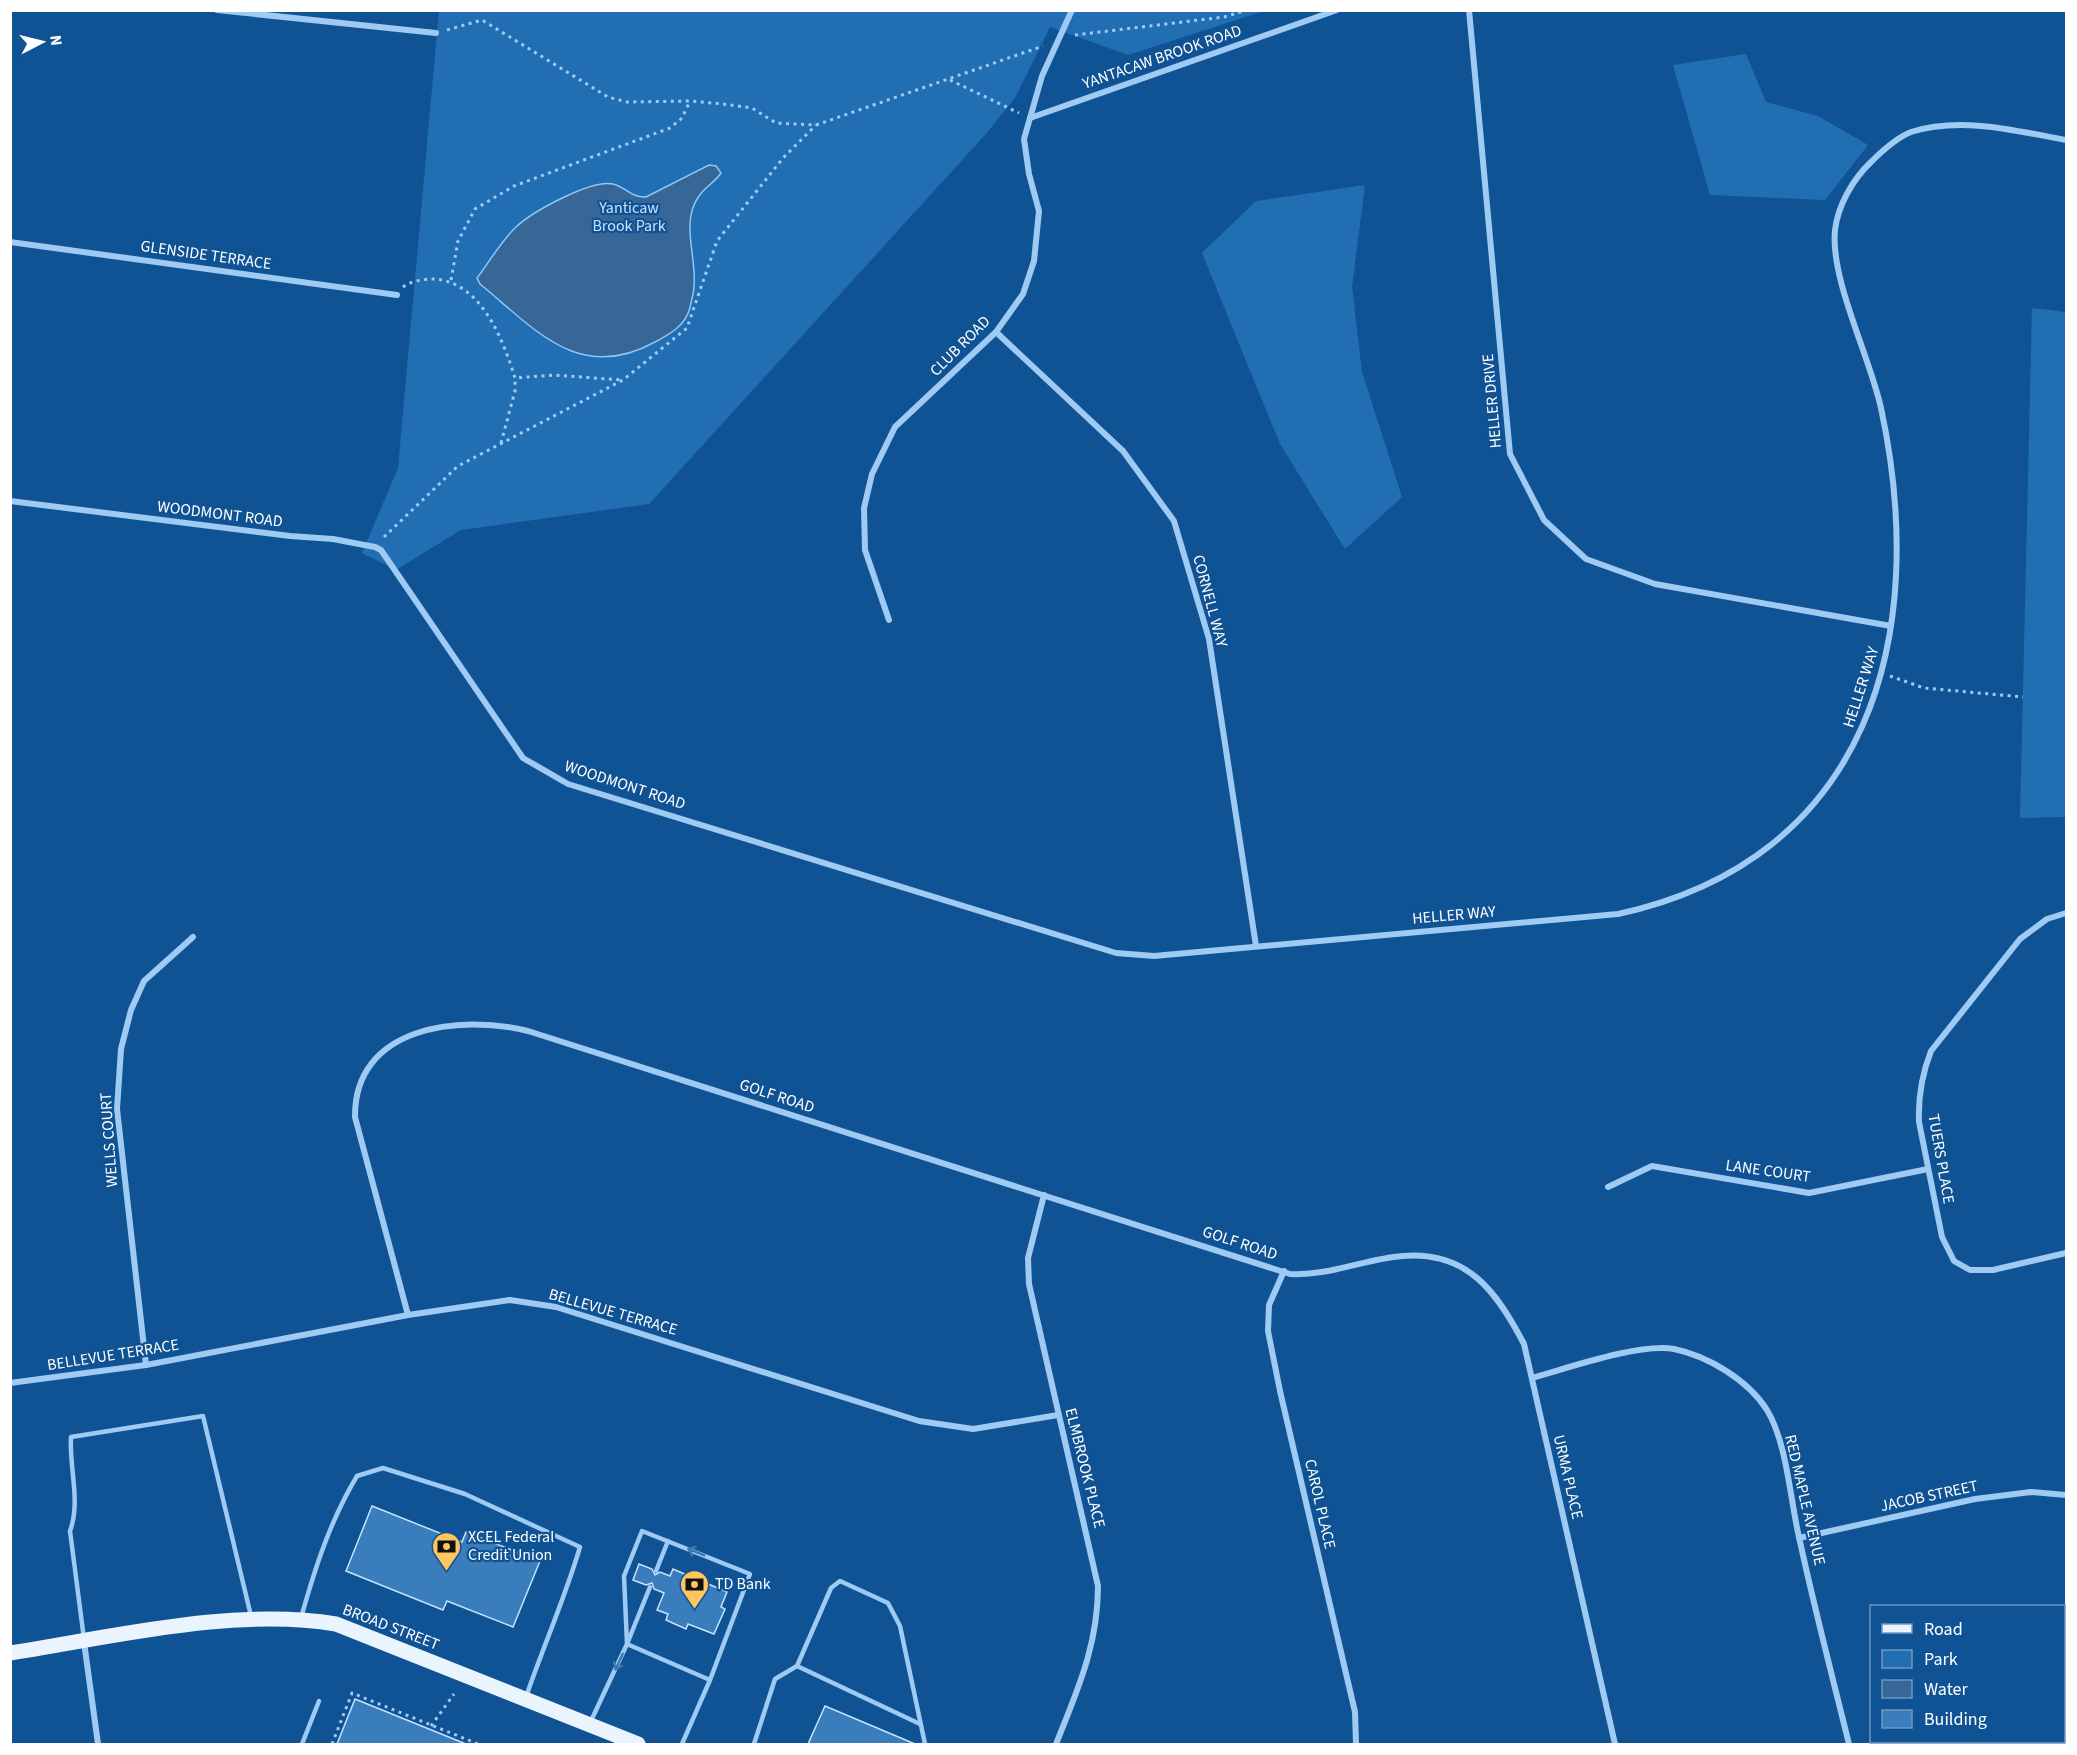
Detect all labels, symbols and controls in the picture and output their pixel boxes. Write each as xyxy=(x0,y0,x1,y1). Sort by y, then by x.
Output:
north arrow xyxy=(12,12,72,72)
street label: YANTACAW BROOK ROAD xyxy=(1079,19,1245,95)
text: N xyxy=(44,34,67,47)
park label: Yanticaw Brook Park xyxy=(592,197,666,237)
street label: GLENSIDE TERRACE xyxy=(139,235,273,275)
street label: CLUB ROAD xyxy=(925,311,995,381)
street label: HELLER DRIVE xyxy=(1477,353,1507,449)
street label: WOODMONT ROAD xyxy=(156,495,284,533)
street label: CORNELL WAY xyxy=(1187,552,1233,650)
street label: HELLER WAY xyxy=(1838,643,1885,730)
street label: WOODMONT ROAD xyxy=(562,755,688,815)
street label: HELLER WAY xyxy=(1411,900,1497,930)
street label: GOLF ROAD xyxy=(737,1074,817,1118)
street label: WELLS COURT xyxy=(95,1091,123,1188)
street label: TUERS PLACE xyxy=(1922,1112,1960,1206)
street label: LANE COURT xyxy=(1724,1154,1812,1188)
street label: GOLF ROAD xyxy=(1200,1221,1280,1265)
street label: BELLEVUE TERRACE xyxy=(546,1283,680,1341)
street label: BELLEVUE TERRACE xyxy=(46,1334,180,1376)
street label: ELMBROOK PLACE xyxy=(1059,1406,1111,1530)
street label: RED MAPLE AVENUE xyxy=(1779,1432,1831,1568)
street label: URMA PLACE xyxy=(1548,1433,1588,1521)
street label: CAROL PLACE xyxy=(1299,1457,1341,1551)
street label: JACOB STREET xyxy=(1878,1475,1980,1517)
place label: XCEL Federal Credit Union xyxy=(468,1526,554,1566)
bank icon: XCEL Federal Credit Union xyxy=(431,1530,463,1572)
one-way arrow xyxy=(687,1546,706,1557)
bank icon: TD Bank xyxy=(678,1568,710,1610)
place label: TD Bank xyxy=(715,1573,771,1595)
street label: BROAD STREET xyxy=(339,1598,443,1656)
legend xyxy=(1870,1605,2065,1743)
text: Road xyxy=(1924,1617,1963,1642)
text: Park xyxy=(1924,1647,1958,1672)
one-way arrow xyxy=(612,1653,624,1671)
text: Water xyxy=(1924,1677,1968,1702)
text: Building xyxy=(1924,1707,1987,1732)

